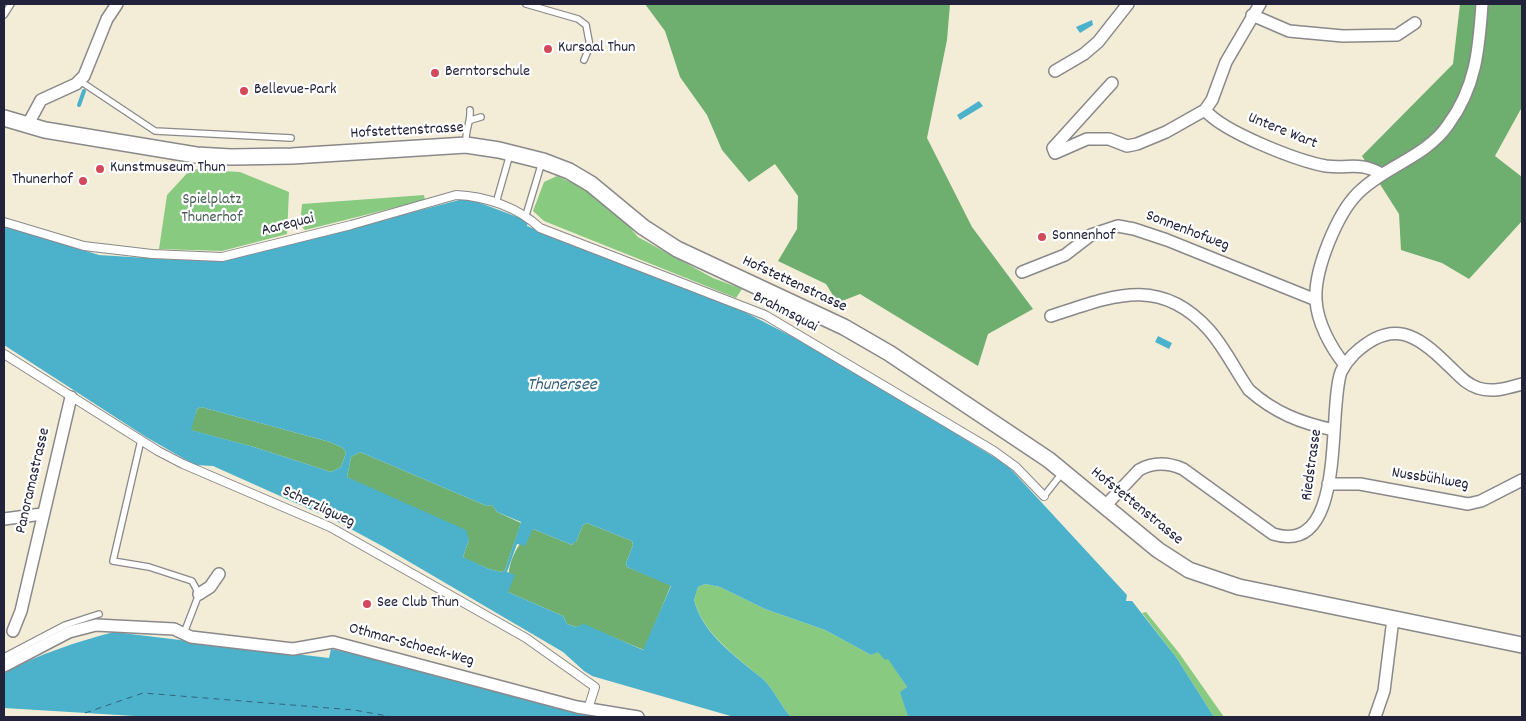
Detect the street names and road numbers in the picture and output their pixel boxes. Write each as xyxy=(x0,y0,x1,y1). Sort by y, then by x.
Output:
street label: Untere Wart xyxy=(1244,109,1320,155)
street label: Hofstettenstrasse xyxy=(350,119,464,145)
street label: Sonnenhofweg xyxy=(1143,207,1231,257)
street label: Aarequai xyxy=(260,210,316,242)
street label: Hofstettenstrasse xyxy=(739,252,849,318)
street label: Brahmsquai xyxy=(749,288,821,338)
street label: Panoramastrasse xyxy=(13,426,55,536)
street label: Riedstrasse xyxy=(1298,428,1328,502)
street label: Hofstettenstrasse xyxy=(1086,464,1186,550)
street label: Nussbühlweg xyxy=(1390,464,1470,496)
street label: Scherzligweg xyxy=(279,483,357,533)
street label: Othmar-Schoeck-Weg xyxy=(346,620,476,672)

